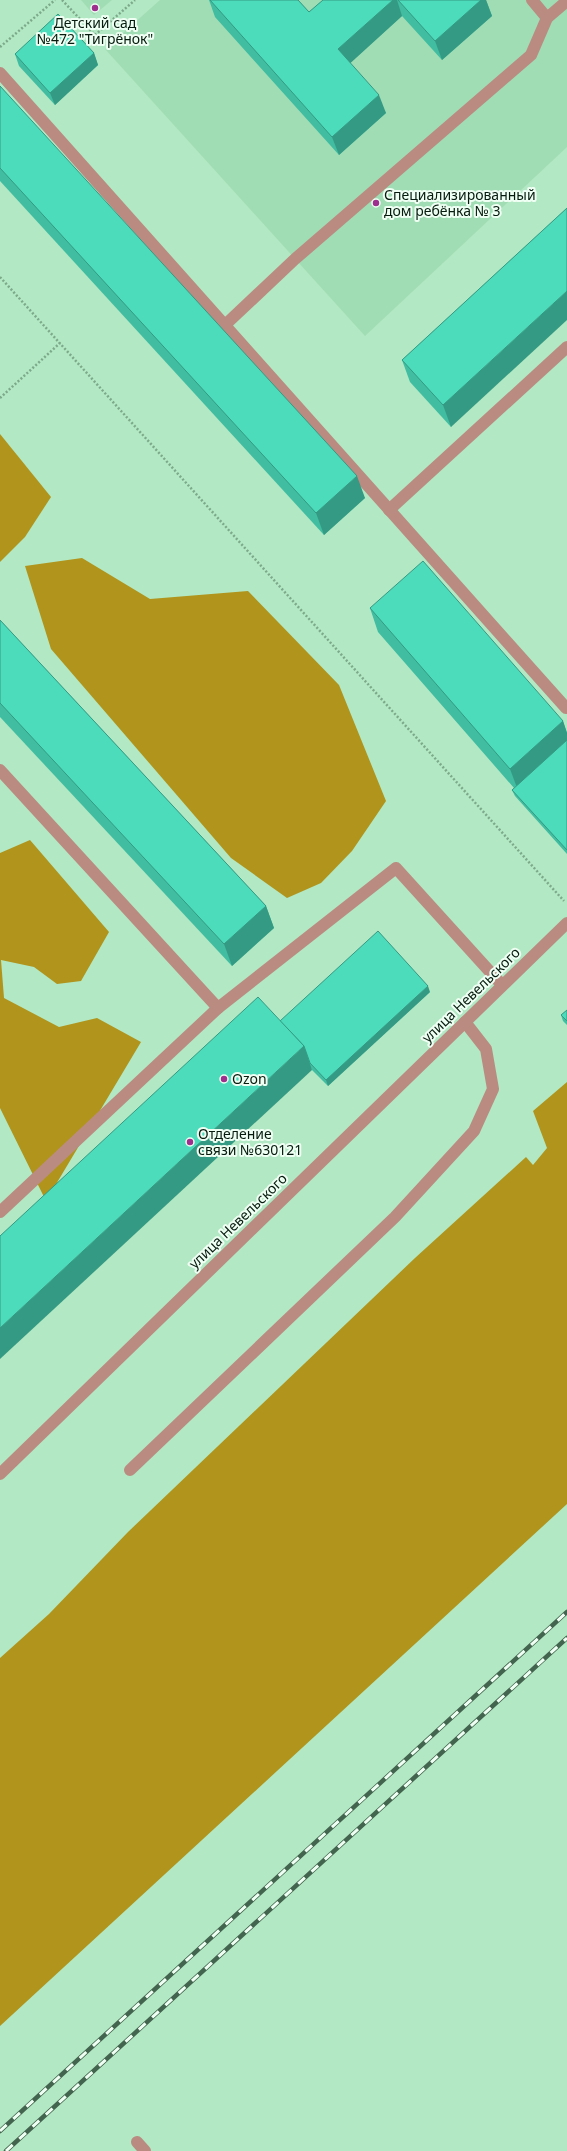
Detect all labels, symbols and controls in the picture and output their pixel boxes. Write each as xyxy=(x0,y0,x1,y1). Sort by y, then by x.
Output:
marker: Детский сад №472 "Тигрёнок" xyxy=(90,3,100,13)
place label: Детский сад №472 "Тигрёнок" xyxy=(37,13,153,48)
place label: Специализированный дом ребёнка № 3 xyxy=(384,185,536,220)
marker: Специализированный дом ребёнка № 3 xyxy=(371,198,381,208)
street label: улица Невельского xyxy=(417,943,524,1046)
place label: Ozon xyxy=(232,1069,267,1088)
marker: Ozon xyxy=(219,1074,229,1084)
place label: Отделение связи №630121 xyxy=(198,1124,302,1159)
marker: Отделение связи №630121 xyxy=(185,1137,195,1147)
street label: улица Невельского xyxy=(184,1169,291,1272)

